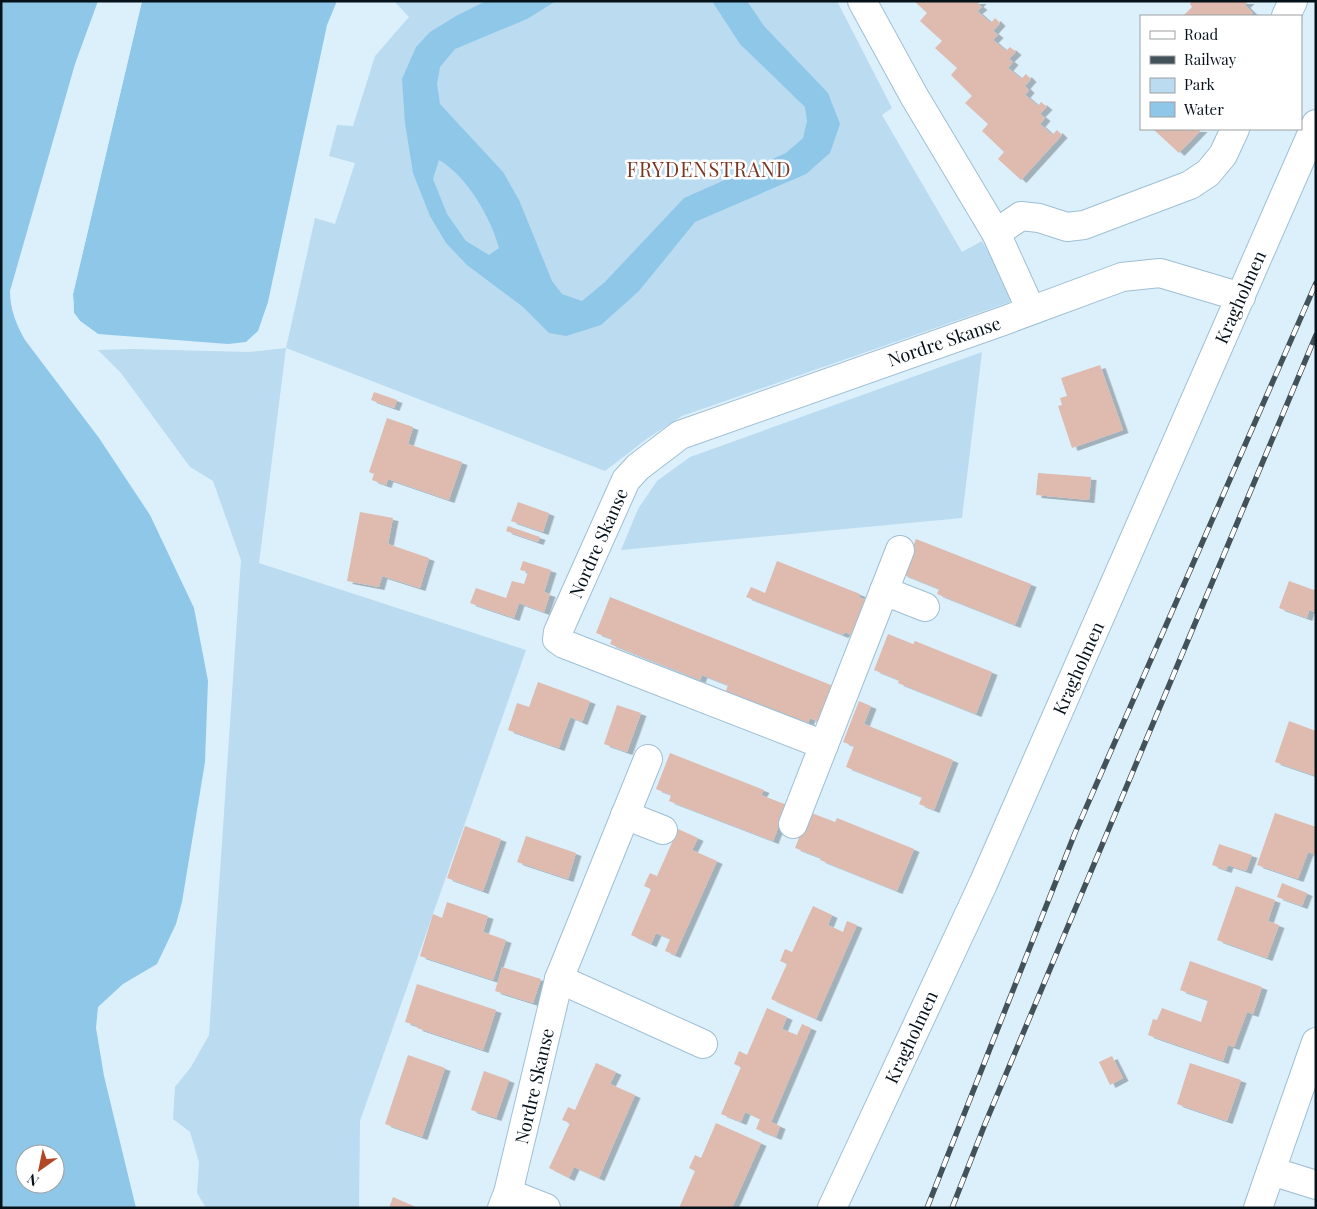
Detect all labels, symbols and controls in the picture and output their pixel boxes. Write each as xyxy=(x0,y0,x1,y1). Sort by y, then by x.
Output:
legend xyxy=(1140,15,1302,130)
text: Road xyxy=(1184,24,1218,44)
text: Railway xyxy=(1184,49,1237,69)
text: Park xyxy=(1184,74,1216,94)
text: Water xyxy=(1183,99,1224,119)
district label: FRYDENSTRAND xyxy=(627,155,791,182)
street label: Kragholmen xyxy=(1209,246,1271,347)
street label: Nordre Skanse xyxy=(884,310,1004,372)
street label: Nordre Skanse xyxy=(563,484,633,602)
street label: Kragholmen xyxy=(1047,617,1109,718)
street label: Kragholmen xyxy=(879,987,943,1087)
street label: Nordre Skanse xyxy=(509,1026,559,1146)
north arrow xyxy=(15,1144,65,1194)
text: N xyxy=(23,1170,42,1191)

